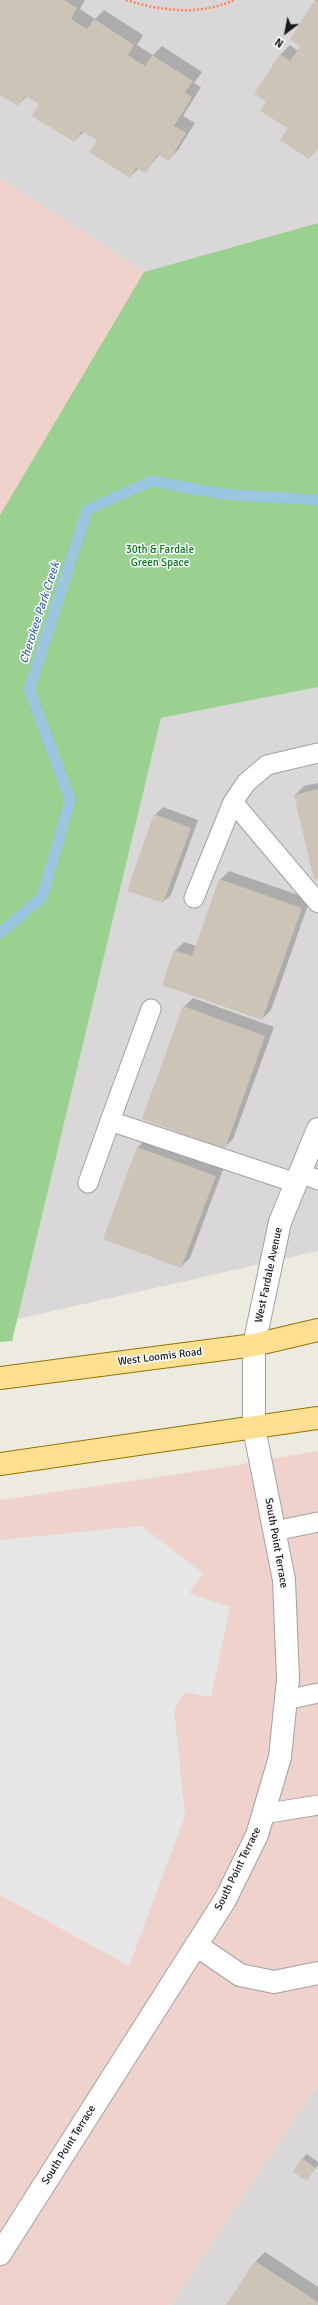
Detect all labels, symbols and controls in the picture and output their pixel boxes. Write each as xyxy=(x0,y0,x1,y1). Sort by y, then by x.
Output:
north arrow xyxy=(266,12,306,52)
text: N xyxy=(273,35,286,50)
park label: 30th & Fardale Green Space xyxy=(126,543,194,569)
water label: Cherokee Park Creek xyxy=(17,560,63,666)
street label: West Fardale Avenue xyxy=(252,1226,286,1324)
street label: West Loomis Road xyxy=(117,1345,203,1369)
street label: South Point Terrace xyxy=(262,1497,290,1589)
street label: South Point Terrace xyxy=(212,1825,264,1913)
street label: South Point Terrace xyxy=(39,2103,99,2187)

